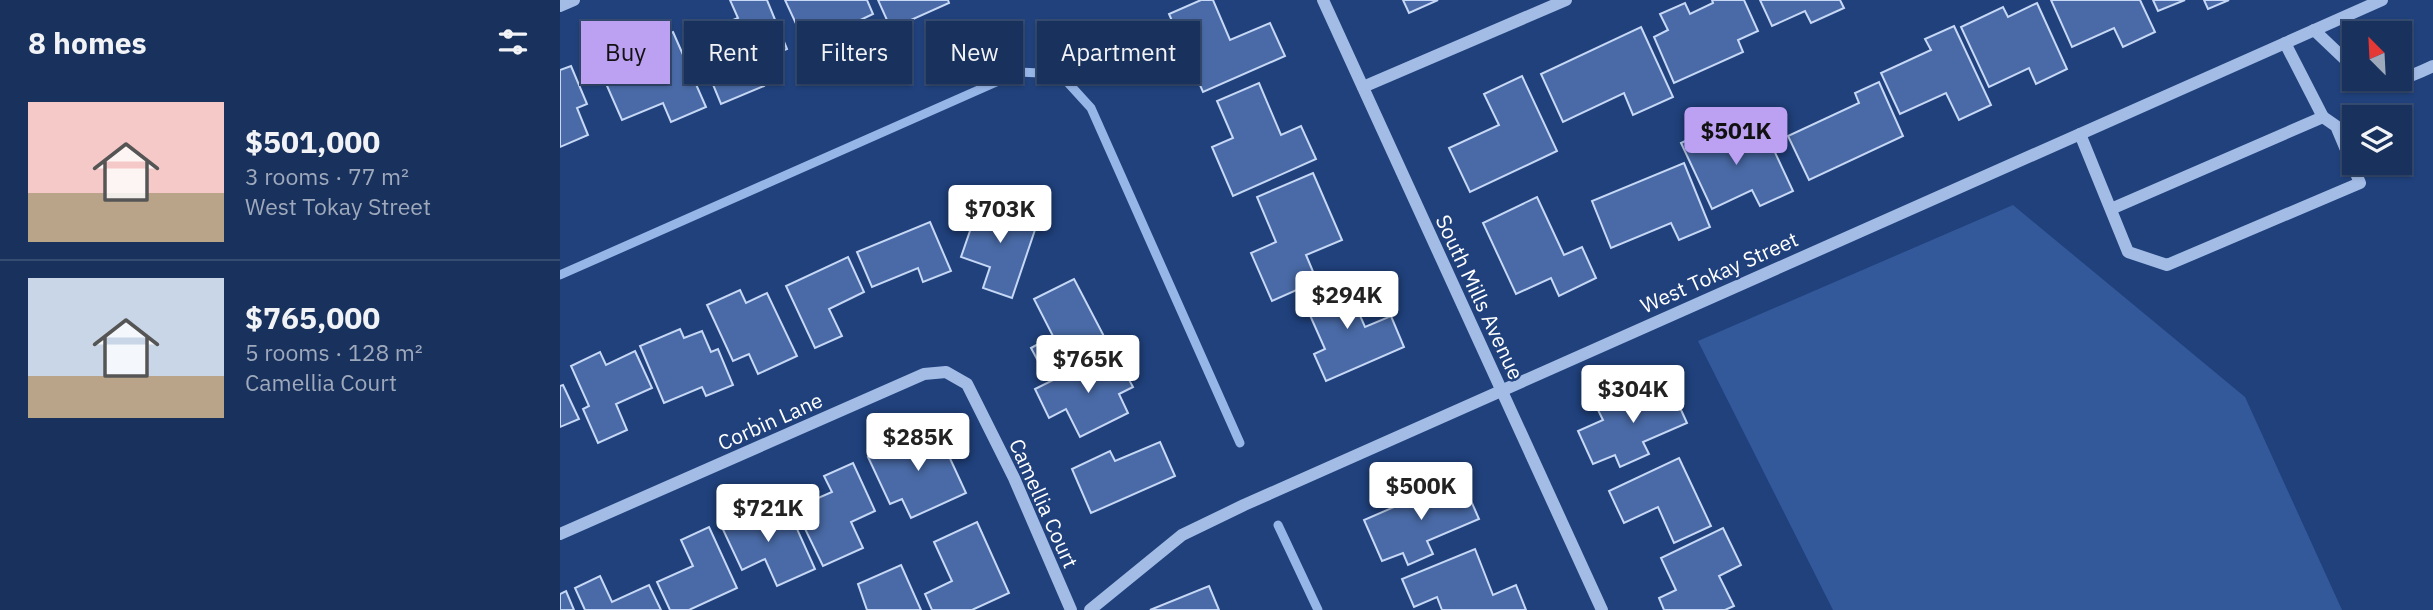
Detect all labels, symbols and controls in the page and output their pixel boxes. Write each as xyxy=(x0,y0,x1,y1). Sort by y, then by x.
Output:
chip: Buy xyxy=(581,21,670,84)
chip: Rent xyxy=(684,21,783,84)
chip: Filters xyxy=(797,21,912,84)
chip: New xyxy=(926,21,1023,84)
chip: Apartment xyxy=(1037,21,1200,84)
north arrow xyxy=(2342,21,2412,91)
map controls xyxy=(2342,21,2412,175)
text: 8 homes xyxy=(28,23,147,62)
icon: filters xyxy=(494,23,532,61)
button: layers xyxy=(2342,105,2412,175)
pin: $501K xyxy=(1687,108,1785,167)
text: $501K xyxy=(1700,115,1772,145)
text: $501,000 xyxy=(245,122,380,161)
icon: home xyxy=(84,130,168,214)
text: 3 rooms · 77 m² xyxy=(245,161,409,191)
pin: $703K xyxy=(951,186,1049,245)
text: West Tokay Street xyxy=(245,191,431,221)
text: $703K xyxy=(964,193,1036,223)
street label: South Mills Avenue xyxy=(1429,210,1531,384)
street label: West Tokay Street xyxy=(1636,225,1802,319)
pin: $294K xyxy=(1298,272,1396,331)
text: $294K xyxy=(1311,279,1383,309)
text: $765,000 xyxy=(245,298,380,337)
icon: home xyxy=(84,306,168,390)
pin: $765K xyxy=(1039,336,1137,395)
text: 5 rooms · 128 m² xyxy=(245,337,423,367)
text: $765K xyxy=(1052,343,1124,373)
pin: $304K xyxy=(1584,366,1682,425)
text: Camellia Court xyxy=(245,367,397,397)
text: $304K xyxy=(1597,373,1669,403)
street label: Corbin Lane xyxy=(713,385,827,457)
pin: $285K xyxy=(869,414,967,473)
text: $285K xyxy=(882,421,954,451)
street label: Camellia Court xyxy=(1003,434,1085,572)
pin: $500K xyxy=(1372,462,1470,522)
text: $500K xyxy=(1385,470,1457,500)
pin: $721K xyxy=(719,484,817,544)
text: $721K xyxy=(732,492,804,522)

